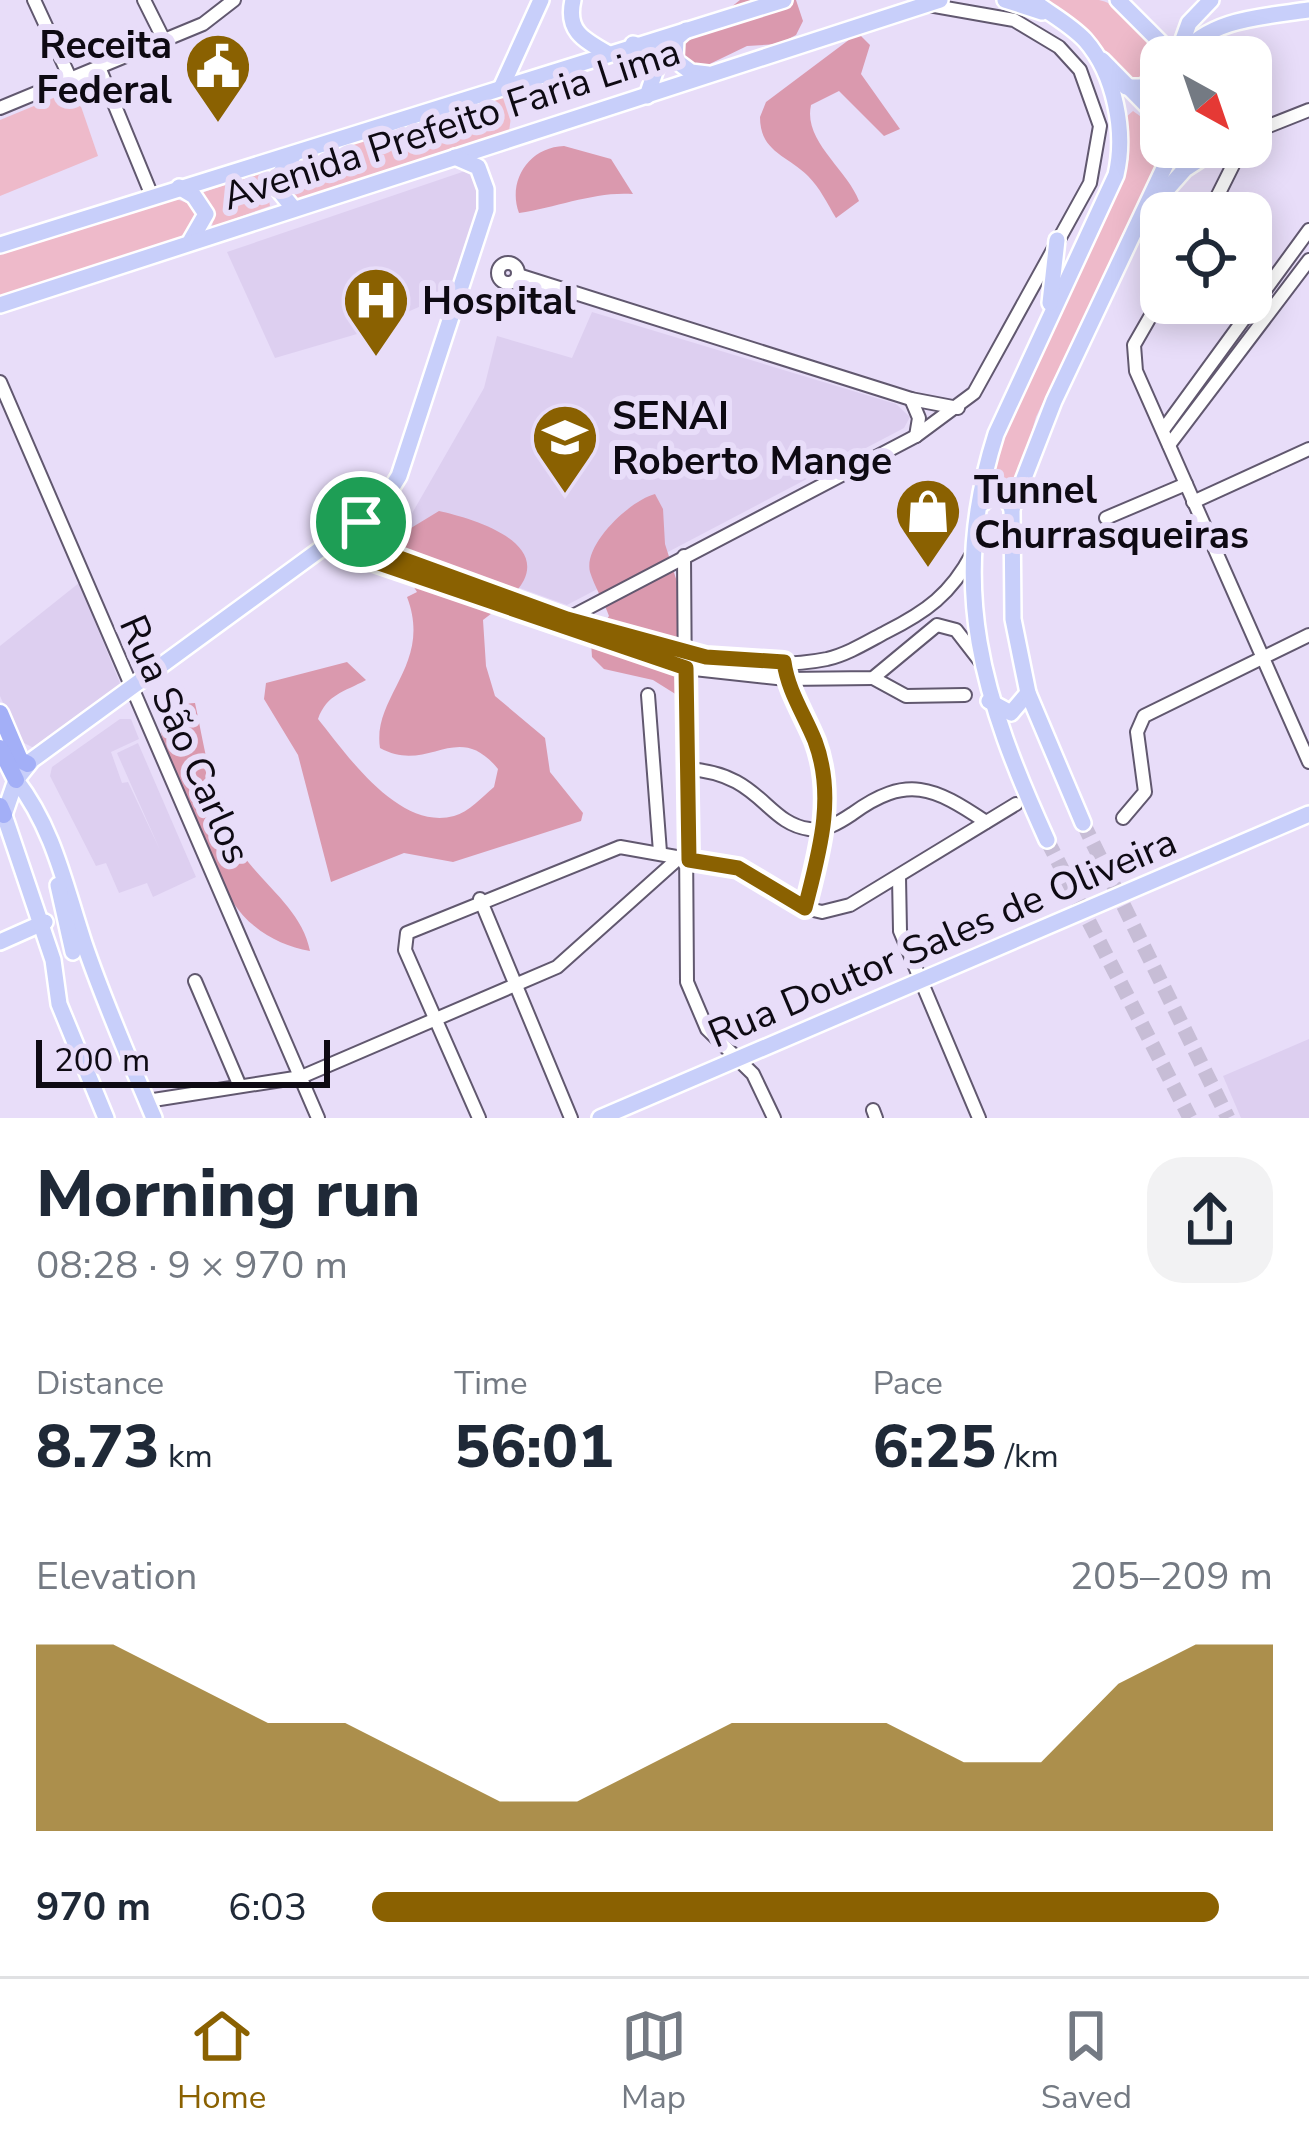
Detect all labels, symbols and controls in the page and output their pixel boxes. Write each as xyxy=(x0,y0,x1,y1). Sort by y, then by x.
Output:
place label: Receita Federal xyxy=(36,19,173,117)
street label: Avenida Prefeito Faria Lima xyxy=(216,25,687,223)
public building icon: Receita Federal xyxy=(183,31,253,125)
north arrow xyxy=(1140,36,1272,168)
map controls xyxy=(1140,36,1272,324)
button: locate xyxy=(1140,192,1272,324)
hospital icon: Hospital xyxy=(341,265,411,359)
place label: Hospital xyxy=(422,275,576,328)
place label: SENAI Roberto Mange xyxy=(612,390,892,488)
school or university icon: SENAI Roberto Mange xyxy=(530,402,600,496)
place label: Tunnel Churrasqueiras xyxy=(974,464,1249,562)
pin xyxy=(310,471,412,573)
shop icon: Tunnel Churrasqueiras xyxy=(893,476,963,570)
icon: arrive xyxy=(328,489,394,555)
street label: Rua São Carlos xyxy=(106,607,263,872)
street label: Rua Doutor Sales de Oliveira xyxy=(700,816,1185,1061)
scale bar xyxy=(36,1034,330,1087)
text: 200 m xyxy=(54,1038,150,1083)
text: Morning run xyxy=(36,1149,420,1239)
button: share xyxy=(1147,1157,1273,1283)
text: 08:28 · 9 × 970 m xyxy=(36,1239,348,1292)
text: Distance xyxy=(36,1361,164,1406)
text: Time xyxy=(454,1361,528,1406)
text: Pace xyxy=(873,1361,943,1406)
text: 8.73 xyxy=(36,1406,160,1488)
text: 56:01 xyxy=(454,1406,614,1488)
text: 6:25 xyxy=(873,1406,996,1488)
text: km xyxy=(160,1434,213,1479)
text: /km xyxy=(996,1434,1059,1479)
text: Elevation xyxy=(36,1550,197,1603)
text: 205–209 m xyxy=(1070,1550,1273,1603)
text: 970 m xyxy=(36,1881,151,1934)
text: 6:03 xyxy=(228,1881,307,1934)
tab: Home xyxy=(177,2003,266,2120)
tab: Map xyxy=(621,2003,687,2120)
tab: Saved xyxy=(1041,2003,1132,2120)

